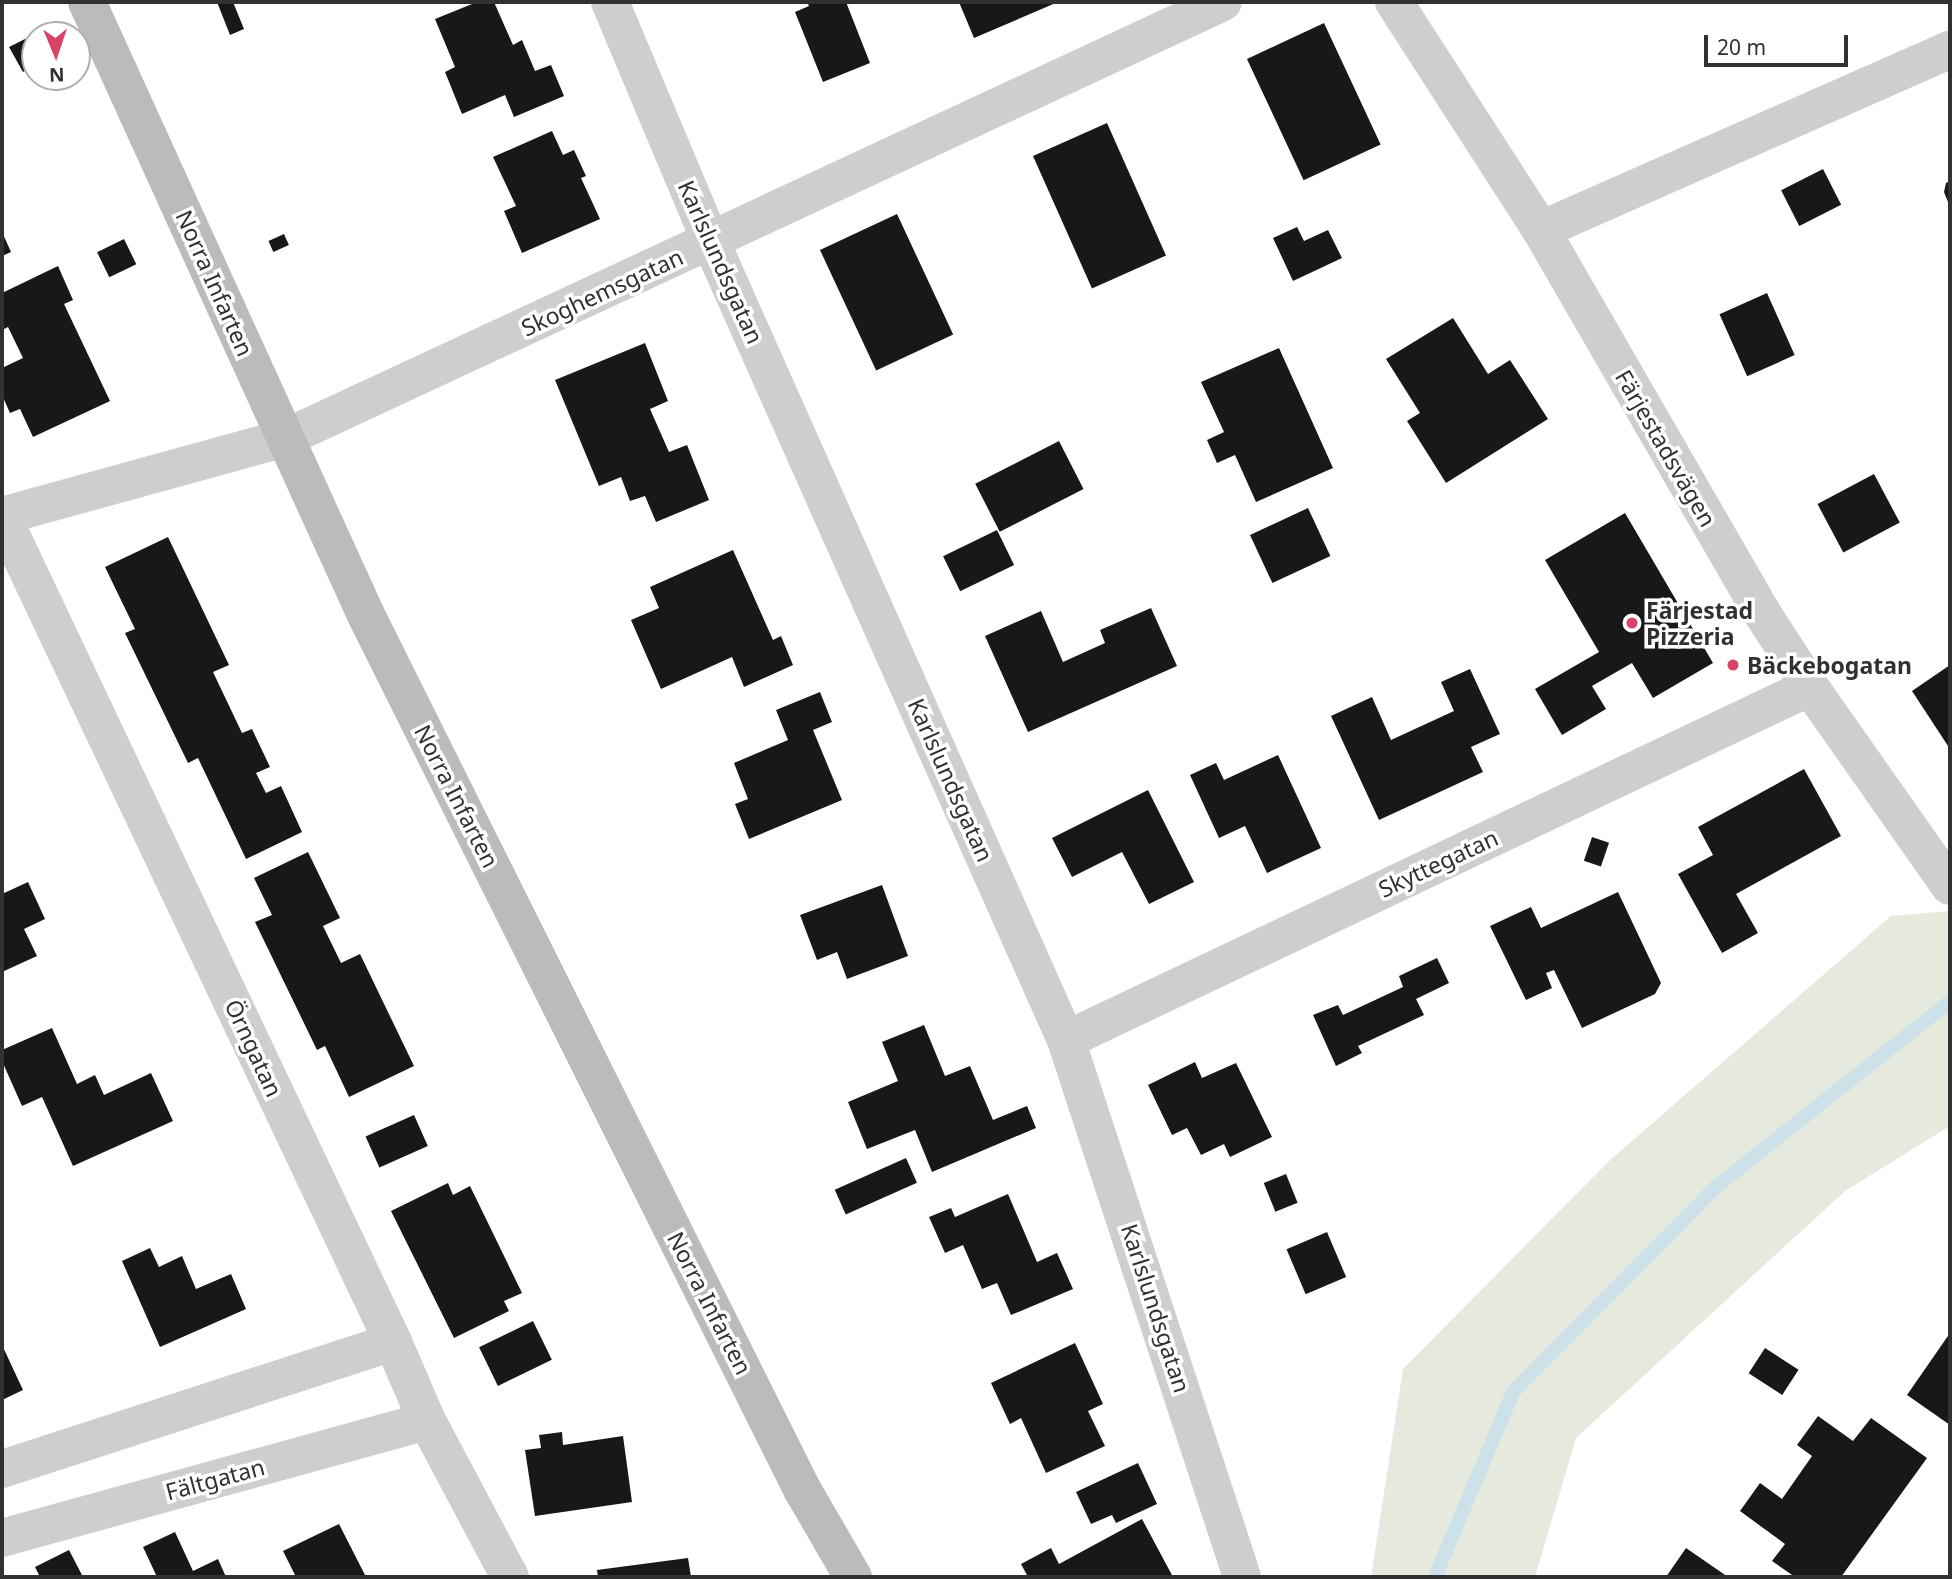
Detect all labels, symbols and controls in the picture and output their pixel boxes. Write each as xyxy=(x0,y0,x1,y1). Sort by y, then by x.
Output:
north arrow xyxy=(21,21,91,91)
scale bar xyxy=(1707,21,1850,65)
text: 20 m xyxy=(1717,33,1766,61)
text: N xyxy=(48,62,65,88)
street label: Karlslundsgatan xyxy=(673,176,769,348)
street label: Norra Infarten xyxy=(171,206,259,360)
street label: Skoghemsgatan xyxy=(517,242,687,342)
street label: Färjestadsvägen xyxy=(1610,365,1722,531)
place label: Färjestad Pizzeria xyxy=(1646,596,1753,650)
marker: Färjestad Pizzeria xyxy=(1624,615,1640,631)
place label: Bäckebogatan xyxy=(1747,651,1912,679)
marker: Bäckebogatan xyxy=(1725,657,1741,673)
street label: Karlslundsgatan xyxy=(903,694,999,866)
street label: Norra Infarten xyxy=(409,720,505,872)
street label: Skyttegatan xyxy=(1374,823,1502,903)
street label: Örngatan xyxy=(219,995,289,1101)
street label: Karlslundsgatan xyxy=(1116,1220,1196,1396)
street label: Norra Infarten xyxy=(662,1227,758,1379)
street label: Fältgatan xyxy=(162,1453,268,1505)

